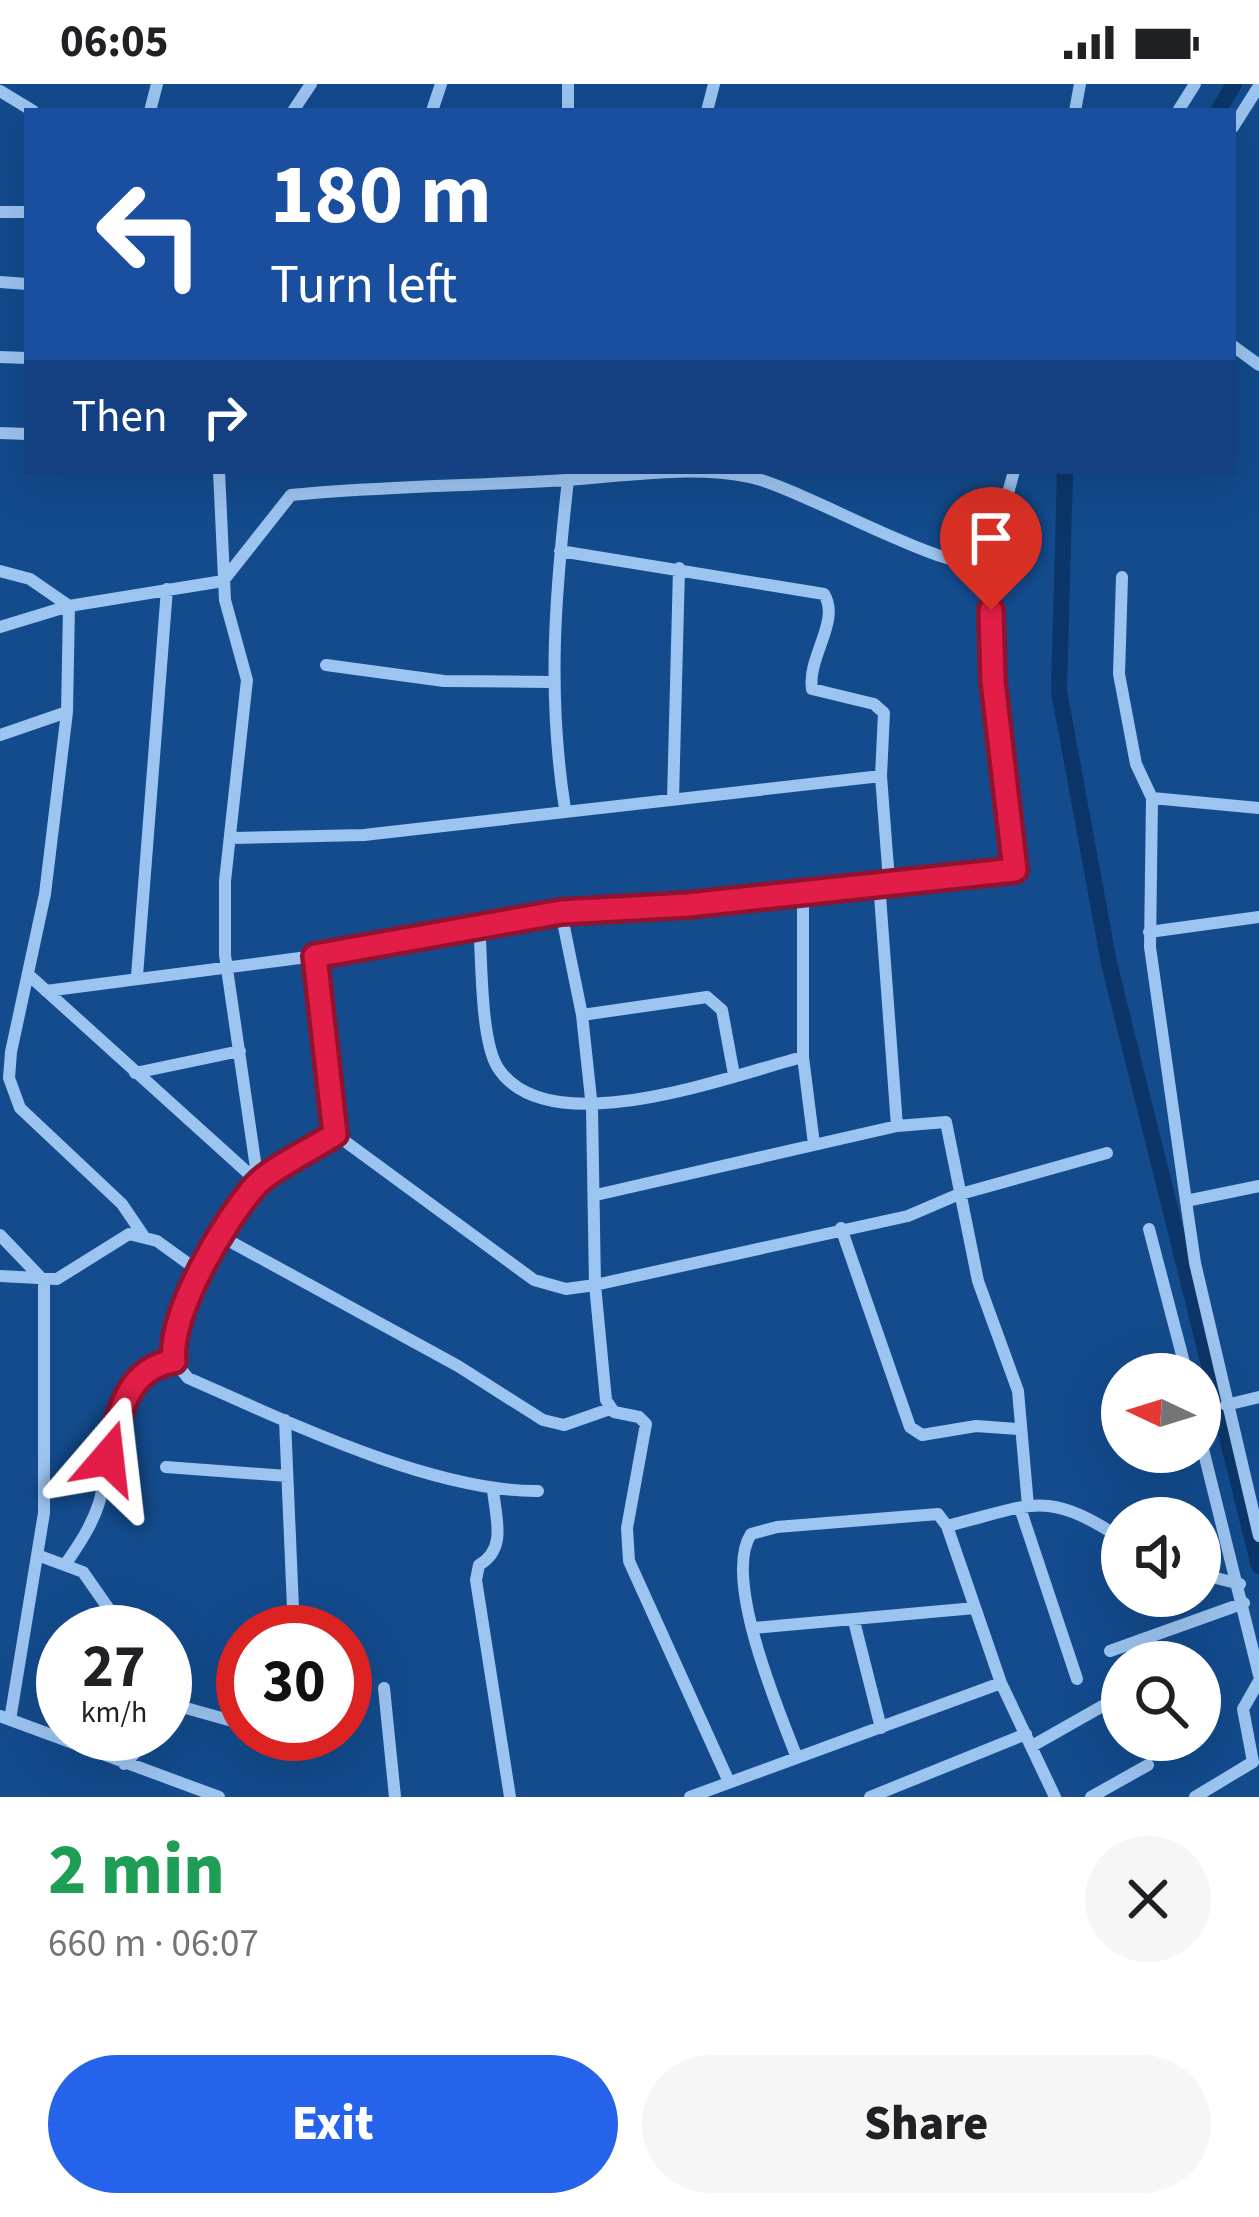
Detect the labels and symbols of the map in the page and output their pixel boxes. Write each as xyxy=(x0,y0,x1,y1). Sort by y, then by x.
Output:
pin xyxy=(940,487,1042,610)
north arrow xyxy=(1101,1353,1221,1473)
position arrow xyxy=(45,1395,171,1521)
speed limit sign: 30 xyxy=(216,1605,372,1761)

